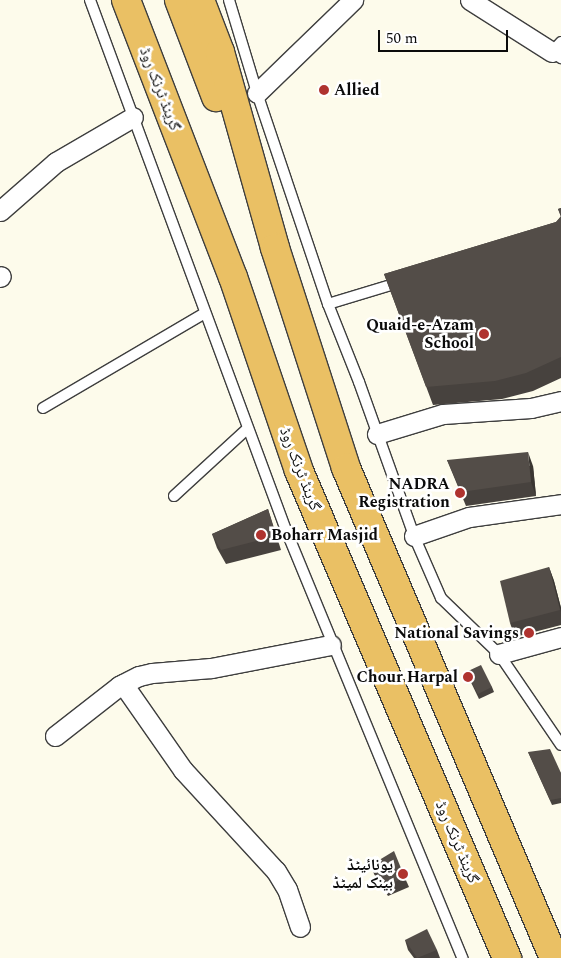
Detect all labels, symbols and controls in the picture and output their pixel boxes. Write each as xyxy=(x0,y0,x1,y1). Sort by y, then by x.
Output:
scale bar xyxy=(381,20,511,52)
text: 50 m xyxy=(386,27,418,50)
street label: گرینڈ ٹرنک روڈ xyxy=(135,45,185,133)
place label: Allied xyxy=(334,80,380,100)
marker: Allied xyxy=(318,84,330,96)
place label: Quaid-e-Azam School xyxy=(366,315,474,353)
marker: Quaid-e-Azam School xyxy=(478,328,490,340)
street label: گرینڈ ٹرنک روڈ xyxy=(275,425,325,513)
place label: NADRA Registration xyxy=(358,474,450,512)
marker: NADRA Registration xyxy=(454,487,466,499)
place label: Boharr Masjid xyxy=(271,525,378,545)
marker: Boharr Masjid xyxy=(255,529,267,541)
place label: National Savings xyxy=(394,623,519,643)
marker: National Savings xyxy=(523,627,535,639)
place label: Chour Harpal xyxy=(356,667,458,687)
marker: Chour Harpal xyxy=(462,671,474,683)
street label: گرینڈ ٹرنک روڈ xyxy=(431,798,483,886)
place label: یونائیٹڈ بینک لمیٹڈ xyxy=(333,855,393,893)
marker: یونائیٹڈ بینک لمیٹڈ xyxy=(397,868,409,880)

